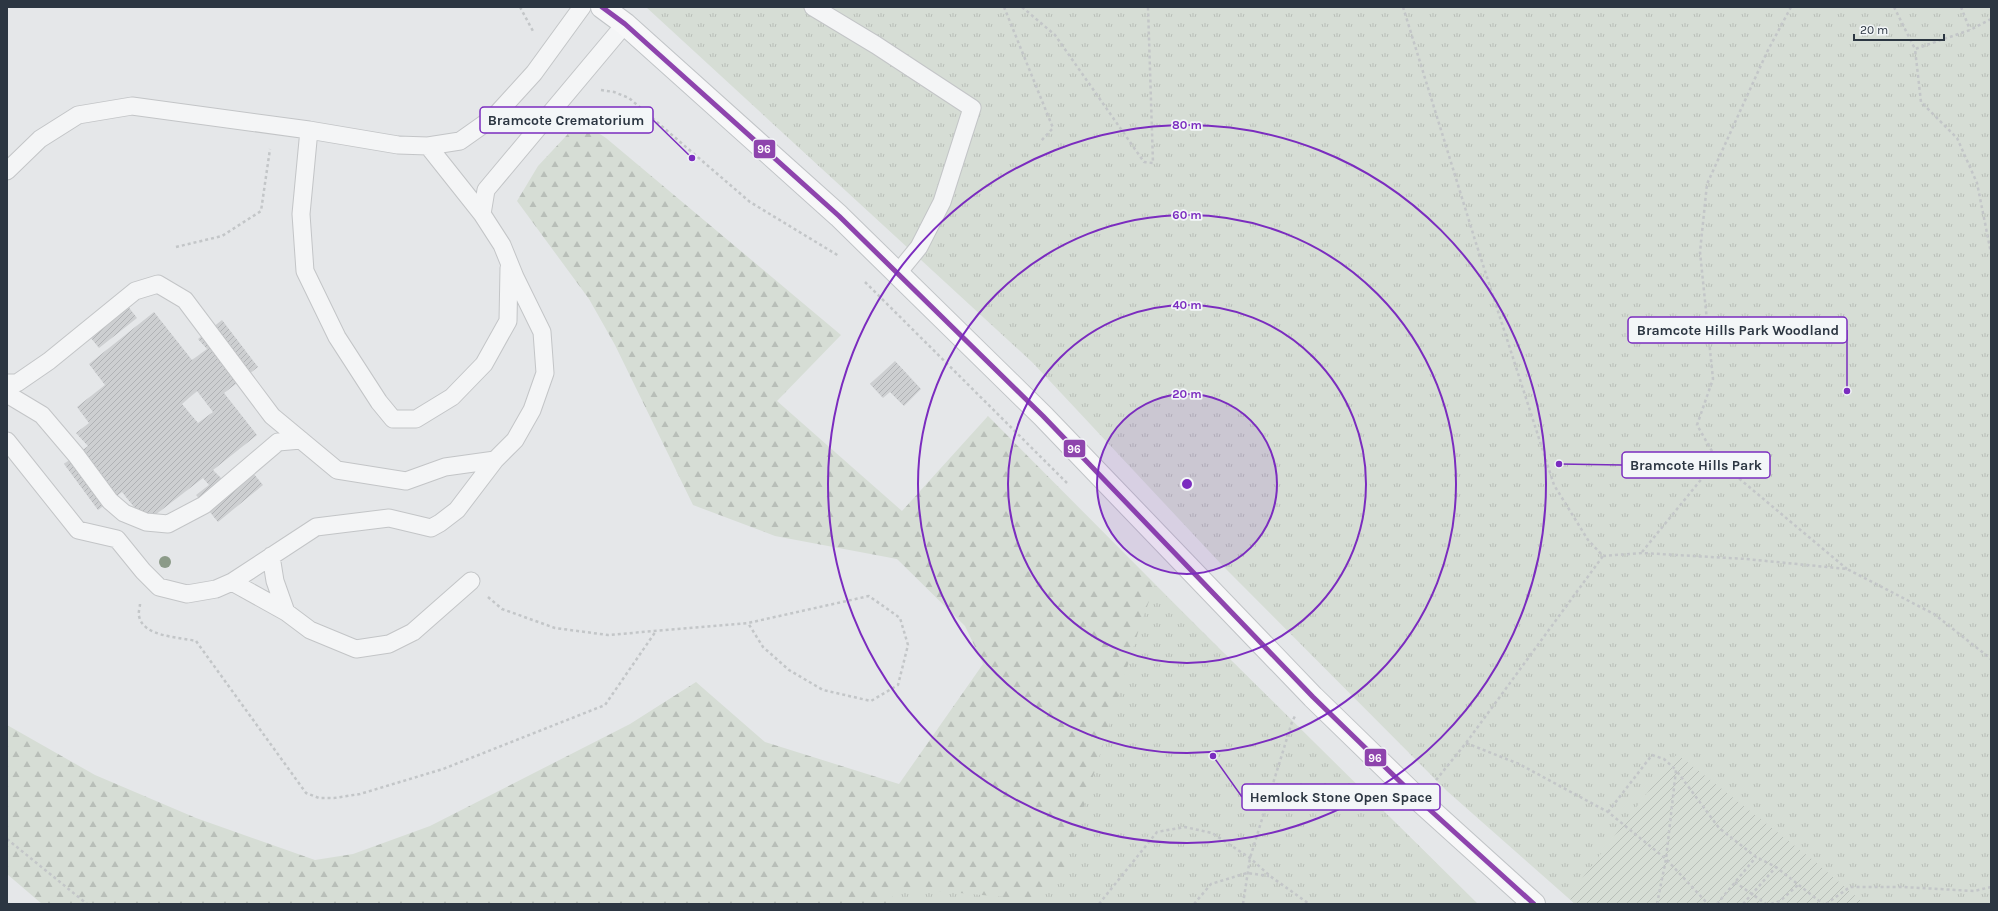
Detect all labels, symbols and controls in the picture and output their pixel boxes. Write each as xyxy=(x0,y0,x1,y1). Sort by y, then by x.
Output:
scale bar xyxy=(1854,16,1944,42)
text: 20 m xyxy=(1860,23,1888,37)
callout: Bramcote Crematorium xyxy=(480,107,653,133)
text: Bramcote Crematorium xyxy=(488,112,644,129)
text: 80 m xyxy=(1172,118,1202,132)
line badge: 96 xyxy=(753,139,776,159)
text: 96 xyxy=(757,143,771,156)
text: 60 m xyxy=(1172,208,1202,222)
text: 40 m xyxy=(1172,298,1202,312)
callout: Bramcote Hills Park Woodland xyxy=(1628,317,1847,343)
text: Bramcote Hills Park Woodland xyxy=(1637,322,1839,339)
text: 20 m xyxy=(1172,387,1202,401)
line badge: 96 xyxy=(1063,439,1086,458)
text: 96 xyxy=(1067,443,1081,456)
callout: Bramcote Hills Park xyxy=(1622,452,1770,478)
text: Bramcote Hills Park xyxy=(1630,457,1763,474)
centre of rings xyxy=(1180,477,1194,491)
line badge: 96 xyxy=(1364,748,1387,767)
text: 96 xyxy=(1368,752,1382,765)
callout: Hemlock Stone Open Space xyxy=(1242,784,1440,810)
text: Hemlock Stone Open Space xyxy=(1250,789,1432,806)

